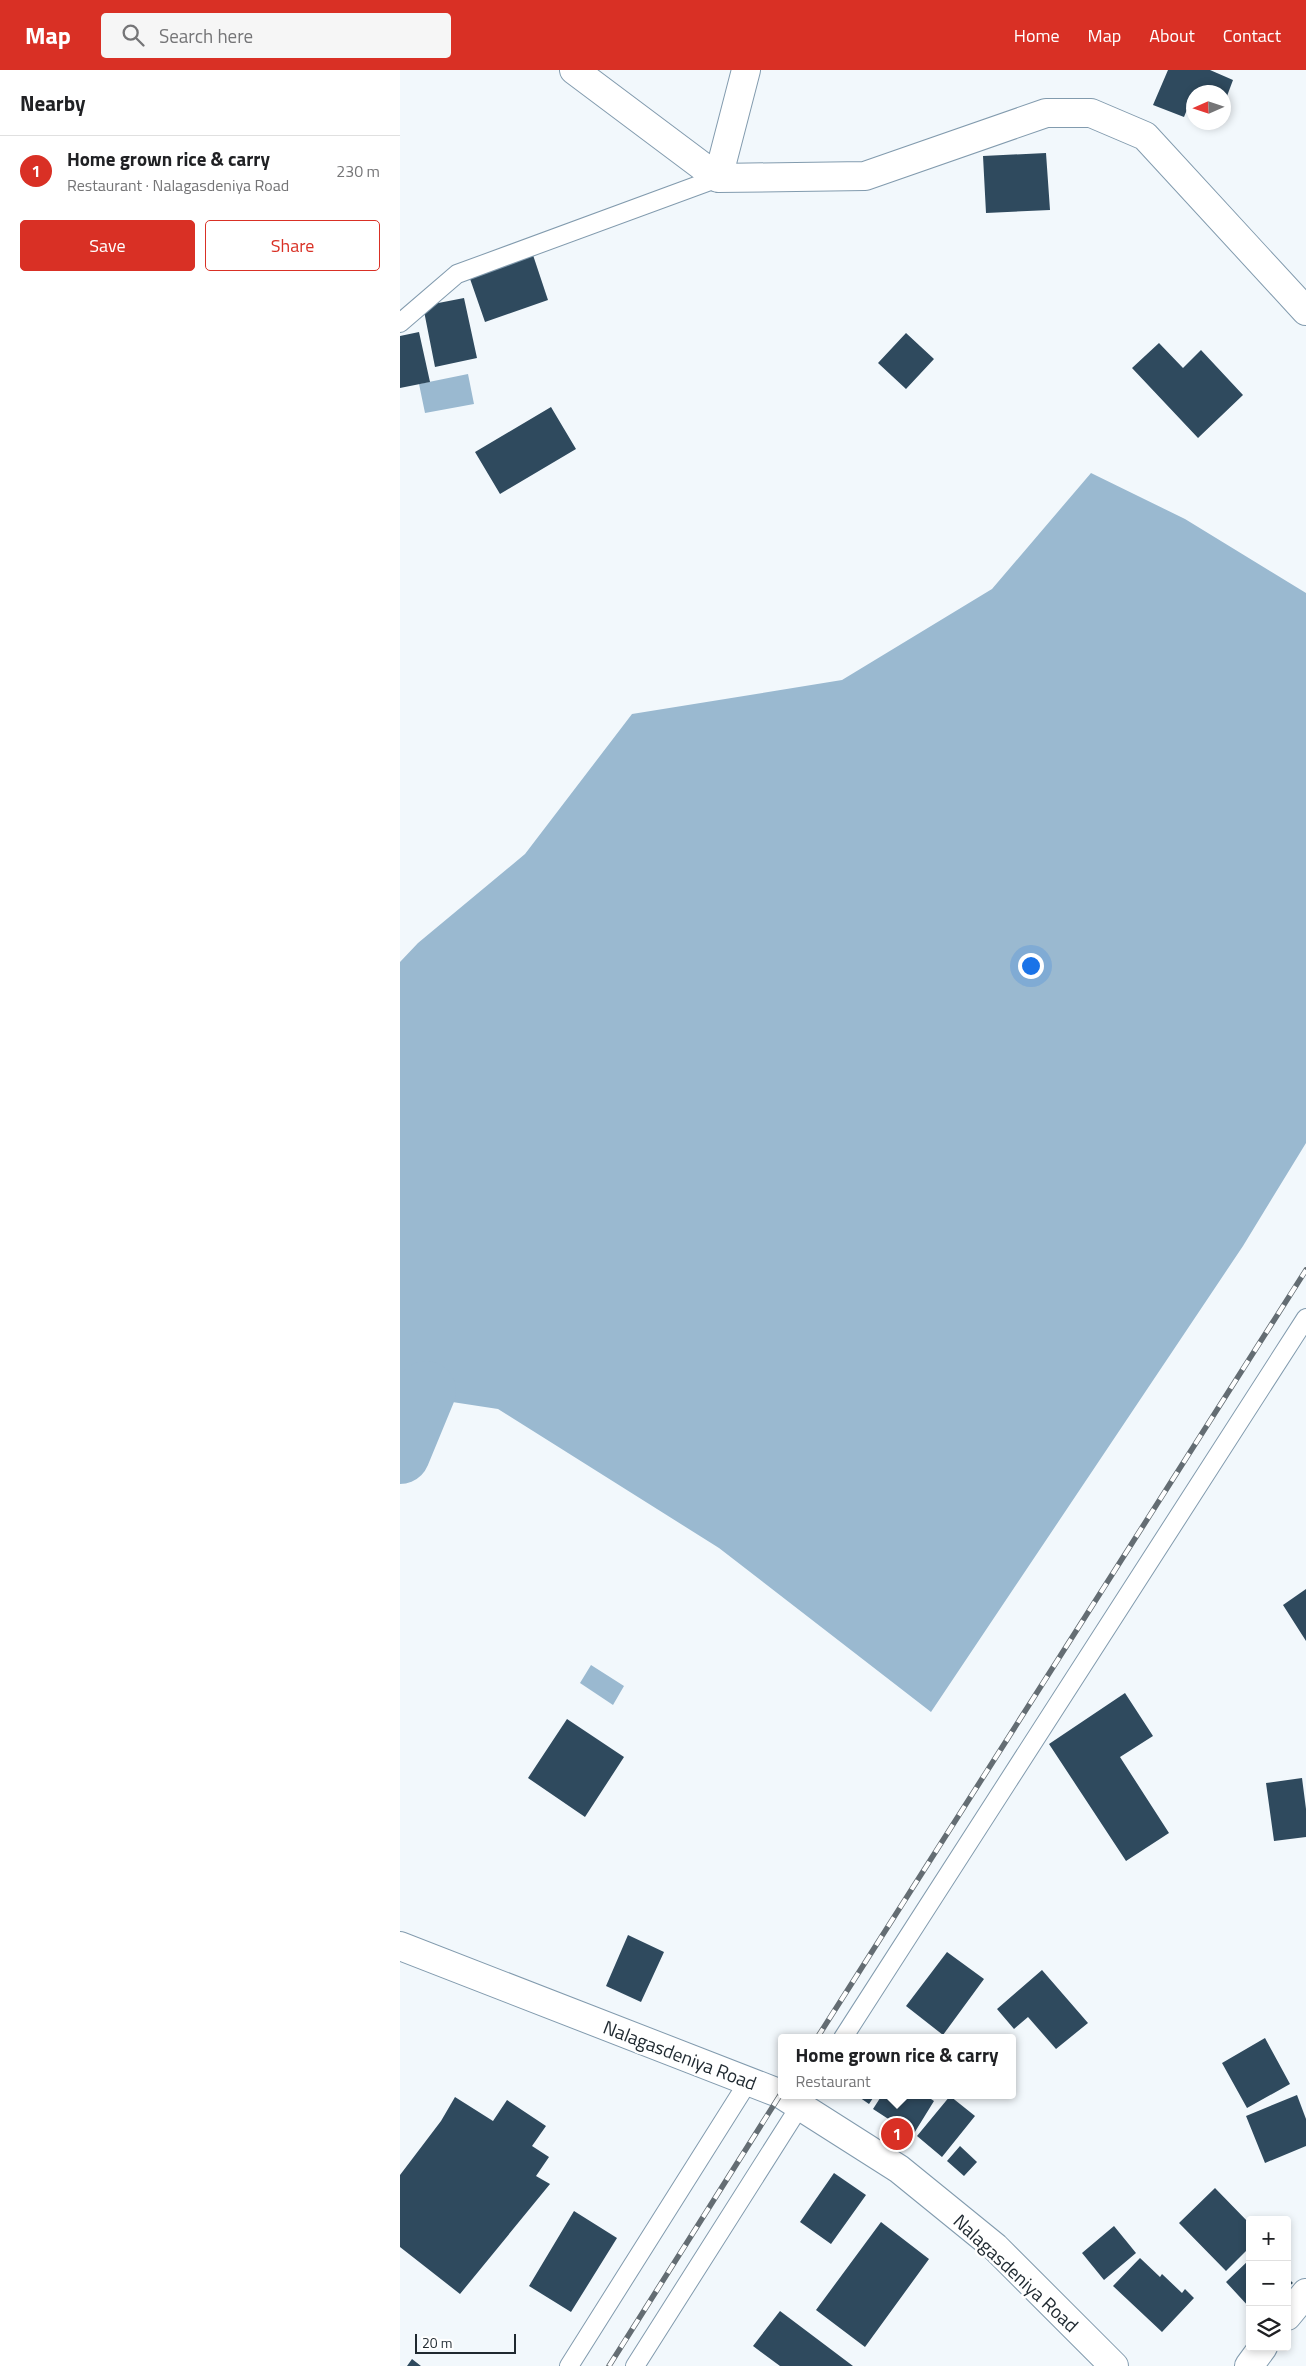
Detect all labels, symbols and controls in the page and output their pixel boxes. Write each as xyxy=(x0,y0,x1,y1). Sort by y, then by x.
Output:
search box xyxy=(101,13,451,58)
text: Map xyxy=(25,17,71,53)
icon: search xyxy=(119,21,147,49)
text: Search here xyxy=(159,21,253,50)
text: Home xyxy=(1014,22,1060,49)
text: Map xyxy=(1088,22,1121,49)
text: About xyxy=(1149,22,1195,49)
text: Contact xyxy=(1223,22,1281,49)
north arrow xyxy=(1186,85,1231,130)
text: Nearby xyxy=(20,87,85,119)
text: Home grown rice & carry xyxy=(67,144,270,173)
text: 1 xyxy=(32,159,40,183)
text: 230 m xyxy=(336,159,380,183)
text: Restaurant · Nalagasdeniya Road xyxy=(67,173,289,197)
button: Save xyxy=(20,220,195,271)
button: Share xyxy=(205,220,380,271)
your location xyxy=(1018,953,1044,979)
street label: Nalagasdeniya Road xyxy=(599,2012,761,2097)
popup xyxy=(778,2034,1016,2099)
text: Home grown rice & carry xyxy=(796,2040,998,2069)
text: Restaurant xyxy=(796,2069,871,2093)
pin: 1 xyxy=(881,2115,913,2153)
street label: Nalagasdeniya Road xyxy=(947,2207,1086,2339)
map controls xyxy=(1246,2216,1291,2351)
button: + xyxy=(1246,2216,1291,2261)
button: − xyxy=(1246,2261,1291,2306)
button: layers xyxy=(1246,2306,1291,2351)
scale bar xyxy=(415,2331,516,2354)
text: 20 m xyxy=(422,2332,452,2353)

